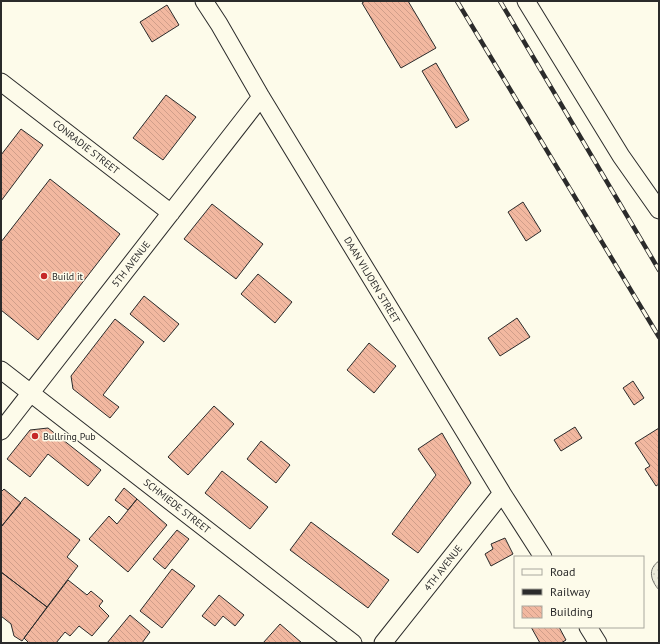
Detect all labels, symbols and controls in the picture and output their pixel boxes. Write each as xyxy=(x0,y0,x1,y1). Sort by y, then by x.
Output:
street label: CONRADIE STREET xyxy=(50,117,122,177)
street label: DAAN VILJOEN STREET xyxy=(341,234,403,326)
street label: 5TH AVENUE xyxy=(109,238,153,290)
place label: Build it xyxy=(52,270,84,283)
marker: Build it xyxy=(39,271,49,281)
place label: Bullring Pub xyxy=(43,430,96,443)
marker: Bullring Pub xyxy=(30,431,40,441)
street label: SCHMIEDE STREET xyxy=(141,476,213,537)
street label: 4TH AVENUE xyxy=(421,542,465,594)
legend xyxy=(514,556,644,628)
text: Road xyxy=(550,564,575,579)
text: Railway xyxy=(550,584,590,599)
text: Building xyxy=(550,604,593,619)

